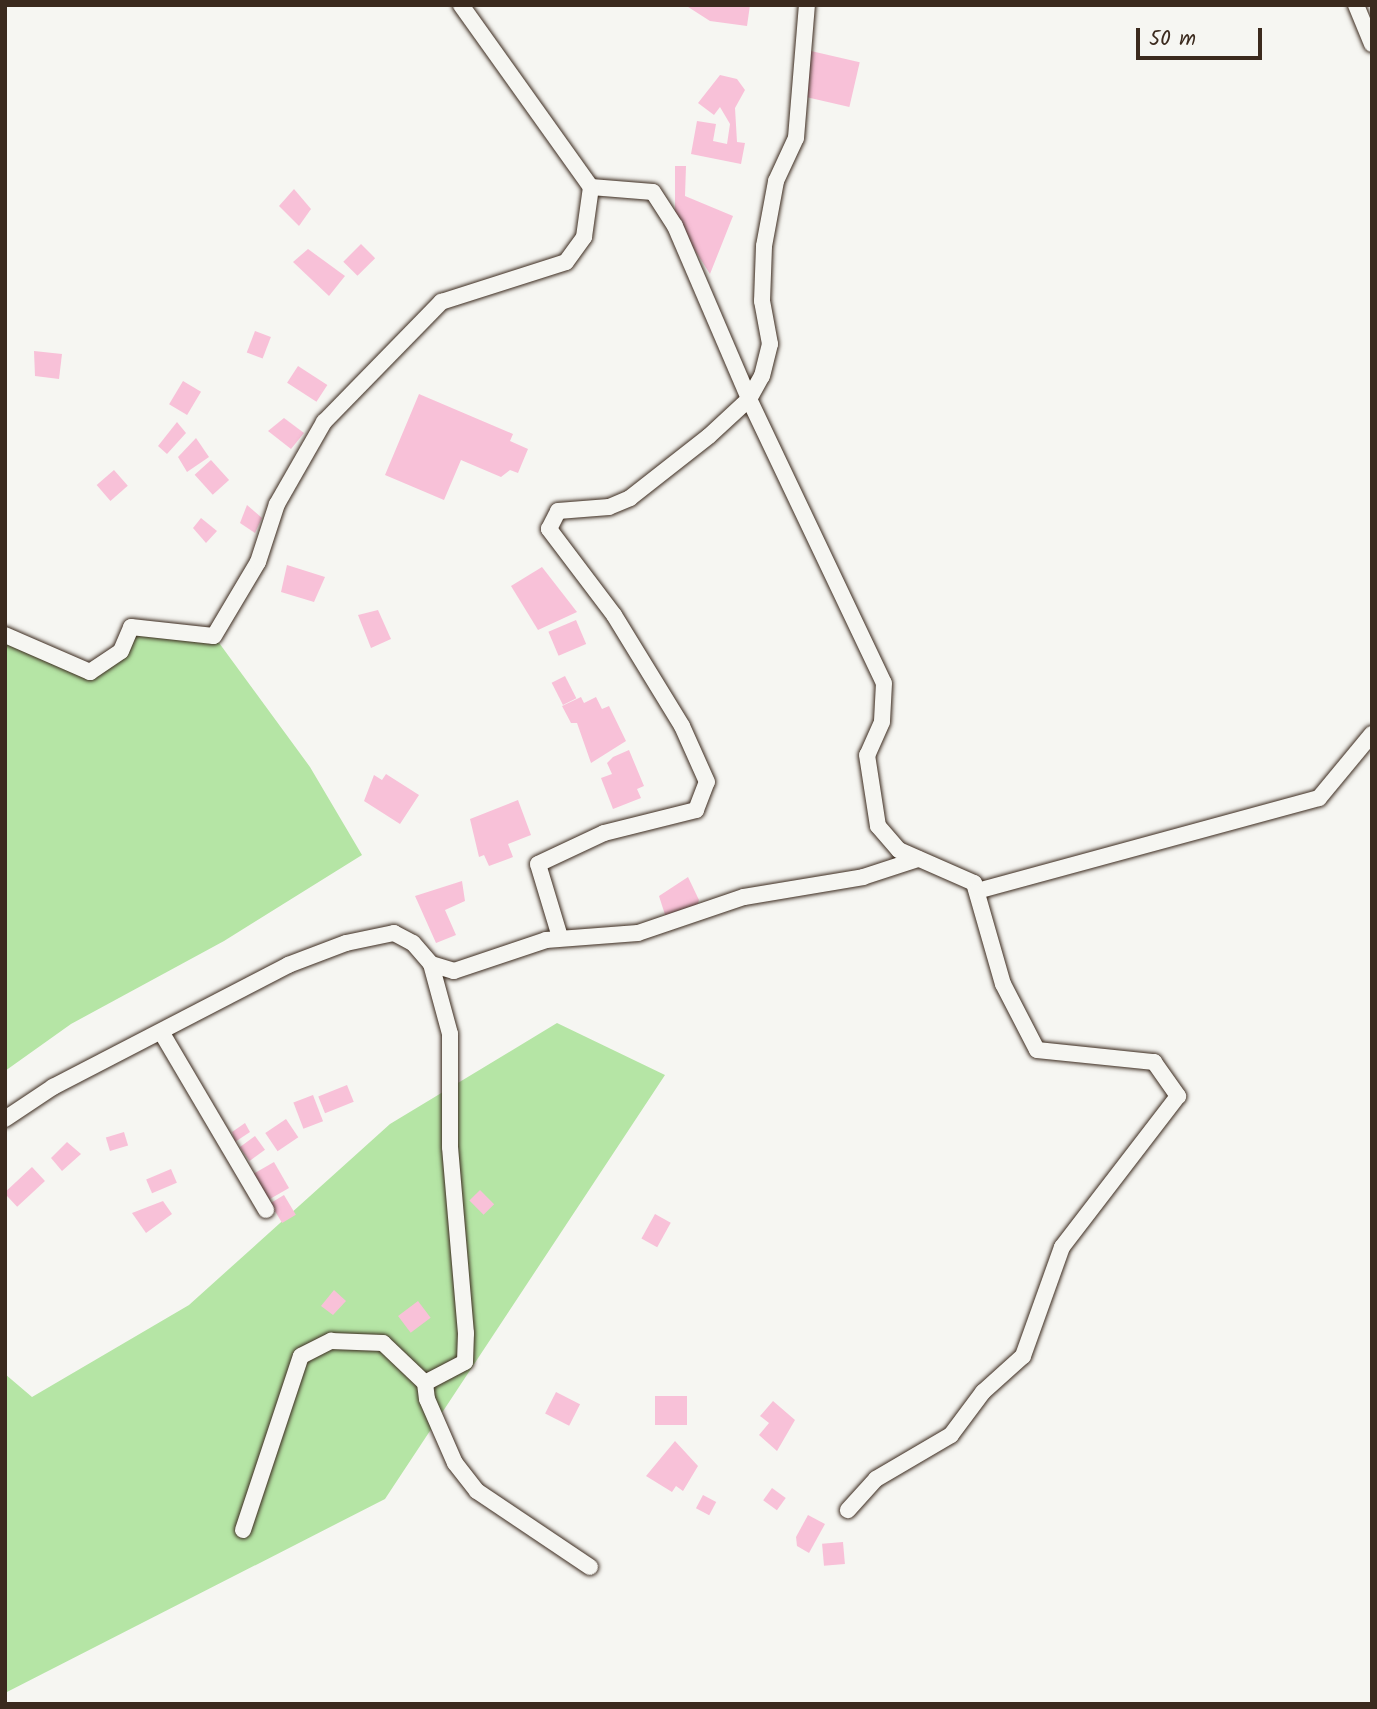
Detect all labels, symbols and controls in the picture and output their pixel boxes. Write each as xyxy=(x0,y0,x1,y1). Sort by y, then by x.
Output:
scale bar xyxy=(1139,14,1265,58)
text: 50 m xyxy=(1149,23,1196,56)

